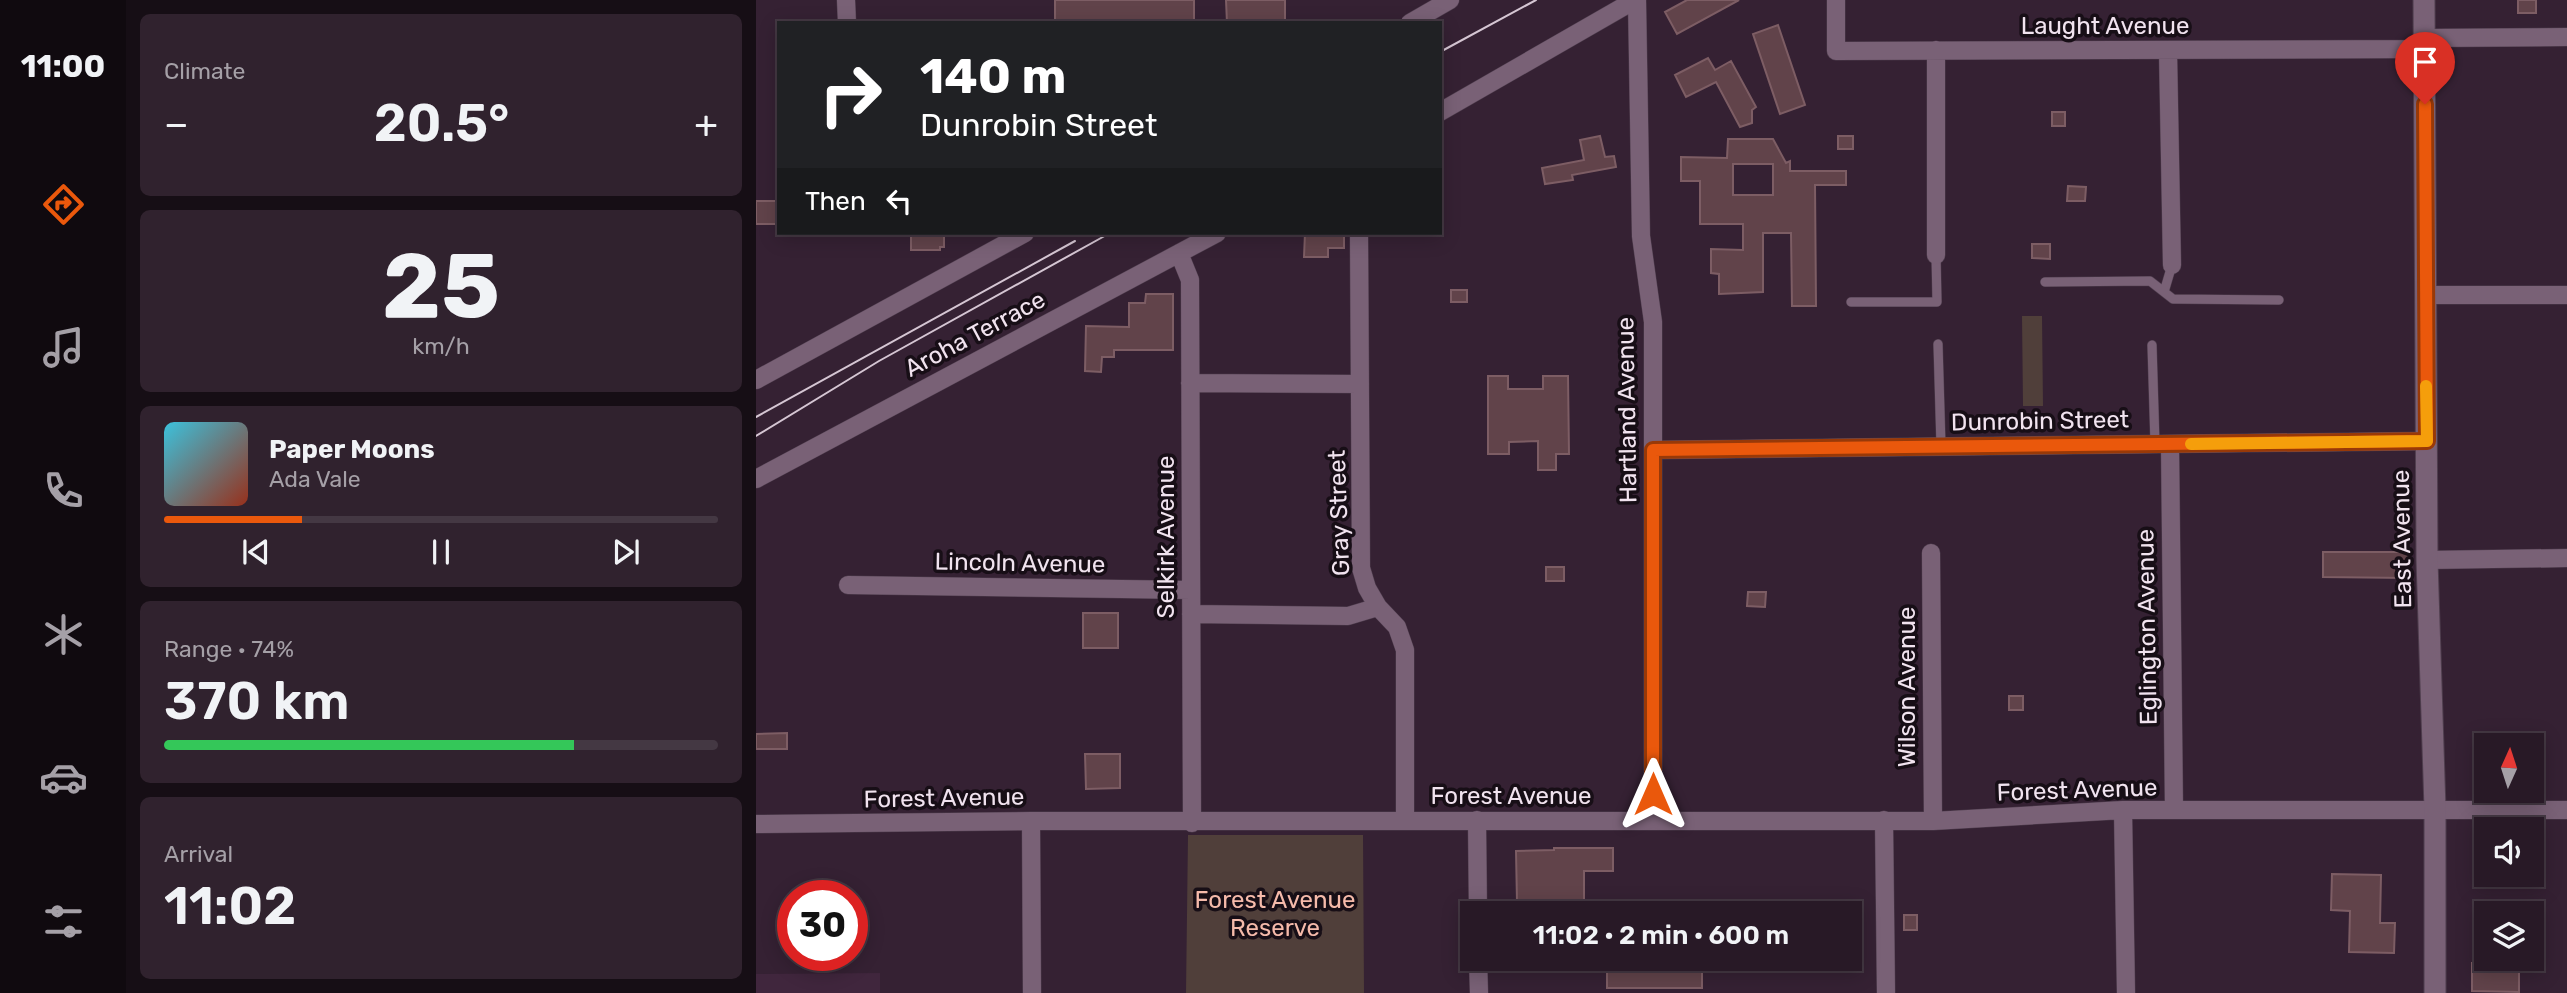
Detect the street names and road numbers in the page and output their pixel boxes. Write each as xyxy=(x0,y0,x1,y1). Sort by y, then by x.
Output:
street label: Laught Avenue xyxy=(2021,12,2189,40)
street label: Aroha Terrace xyxy=(900,285,1050,383)
street label: Hartland Avenue xyxy=(1611,317,1643,503)
street label: Dunrobin Street xyxy=(1951,405,2129,437)
street label: Gray Street xyxy=(1323,449,1355,577)
street label: Selkirk Avenue xyxy=(1152,456,1180,618)
street label: East Avenue xyxy=(2387,469,2417,609)
street label: Eglington Avenue xyxy=(2131,529,2163,725)
street label: Lincoln Avenue xyxy=(934,548,1106,578)
street label: Wilson Avenue xyxy=(1893,607,1921,767)
street label: Forest Avenue xyxy=(1996,773,2158,807)
street label: Forest Avenue xyxy=(1431,782,1591,810)
street label: Forest Avenue xyxy=(863,783,1025,813)

